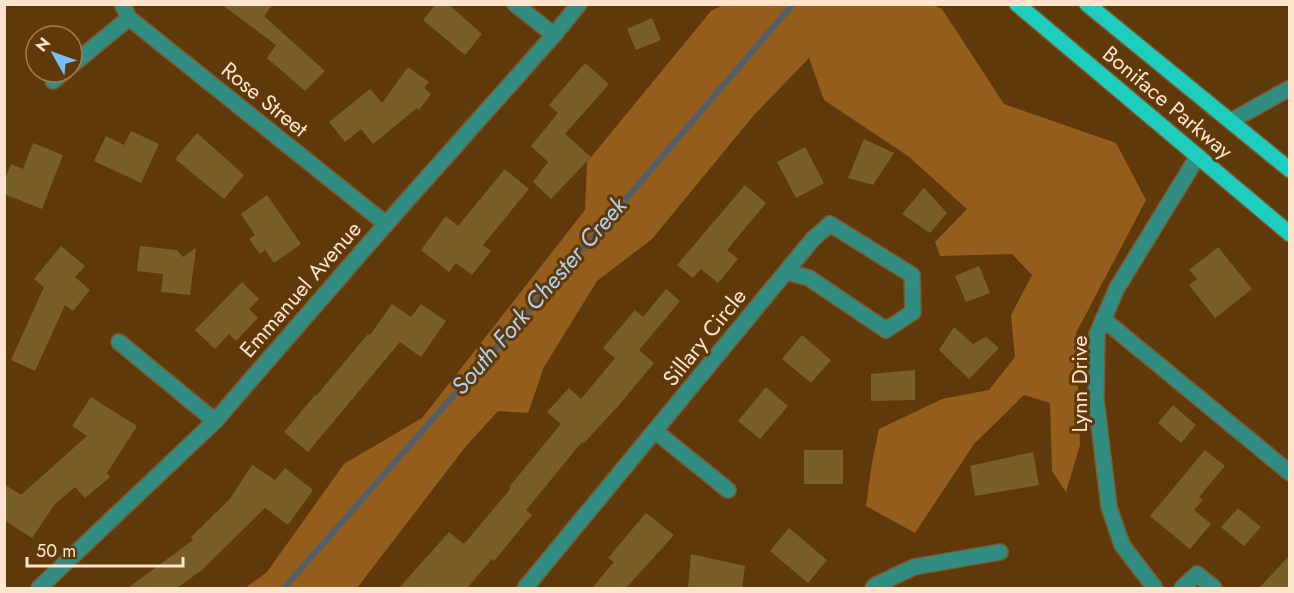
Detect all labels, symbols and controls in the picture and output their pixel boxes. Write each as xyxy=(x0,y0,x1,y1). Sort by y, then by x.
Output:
north arrow xyxy=(24,24,84,84)
text: N xyxy=(30,32,56,57)
street label: Boniface Parkway xyxy=(1096,38,1240,166)
street label: Rose Street xyxy=(215,54,316,144)
water label: South Fork Chester Creek xyxy=(443,188,636,402)
street label: Emmanuel Avenue xyxy=(232,214,368,364)
street label: Sillary Circle xyxy=(654,281,754,393)
street label: Lynn Drive xyxy=(1063,335,1095,433)
scale bar xyxy=(27,530,183,568)
text: 50 m xyxy=(36,538,76,564)

